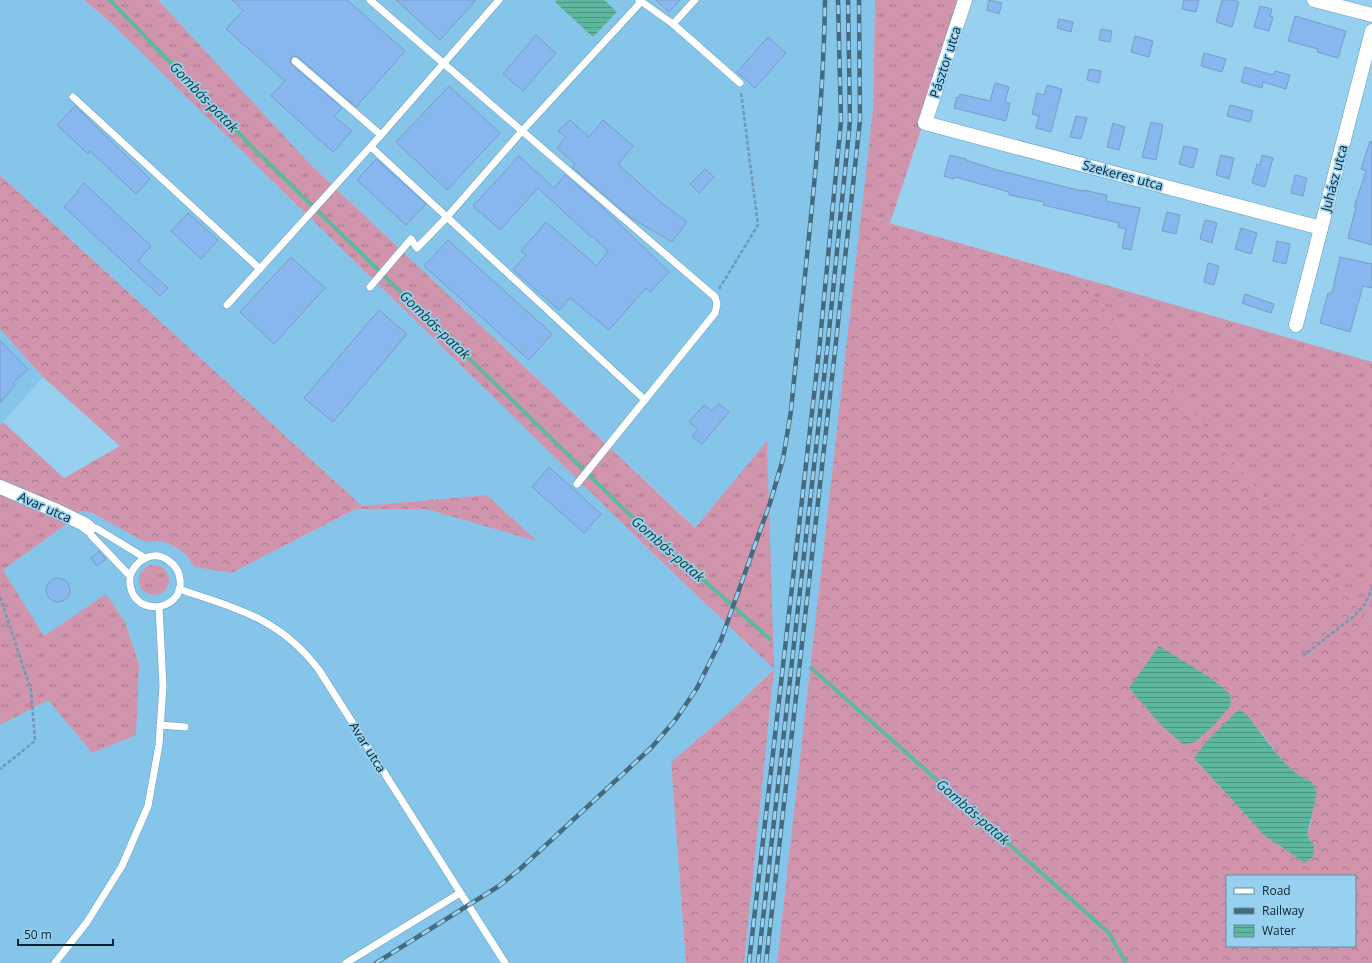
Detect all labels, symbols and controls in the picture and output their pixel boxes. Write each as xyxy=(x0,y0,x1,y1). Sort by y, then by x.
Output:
street label: Pásztor utca xyxy=(925,24,965,100)
water label: Gombás-patak xyxy=(166,57,244,137)
street label: Juhász utca xyxy=(1316,143,1352,215)
street label: Szekeres utca xyxy=(1081,156,1165,194)
water label: Gombás-patak xyxy=(396,286,476,364)
street label: Avar utca xyxy=(15,487,75,527)
water label: Gombás-patak xyxy=(628,511,710,587)
street label: Avar utca xyxy=(345,718,391,776)
water label: Gombás-patak xyxy=(933,774,1015,850)
legend xyxy=(1226,875,1356,947)
text: Road xyxy=(1262,882,1291,899)
text: Railway xyxy=(1262,902,1305,919)
scale bar xyxy=(18,921,113,947)
text: Water xyxy=(1262,922,1296,939)
text: 50 m xyxy=(24,926,52,943)

